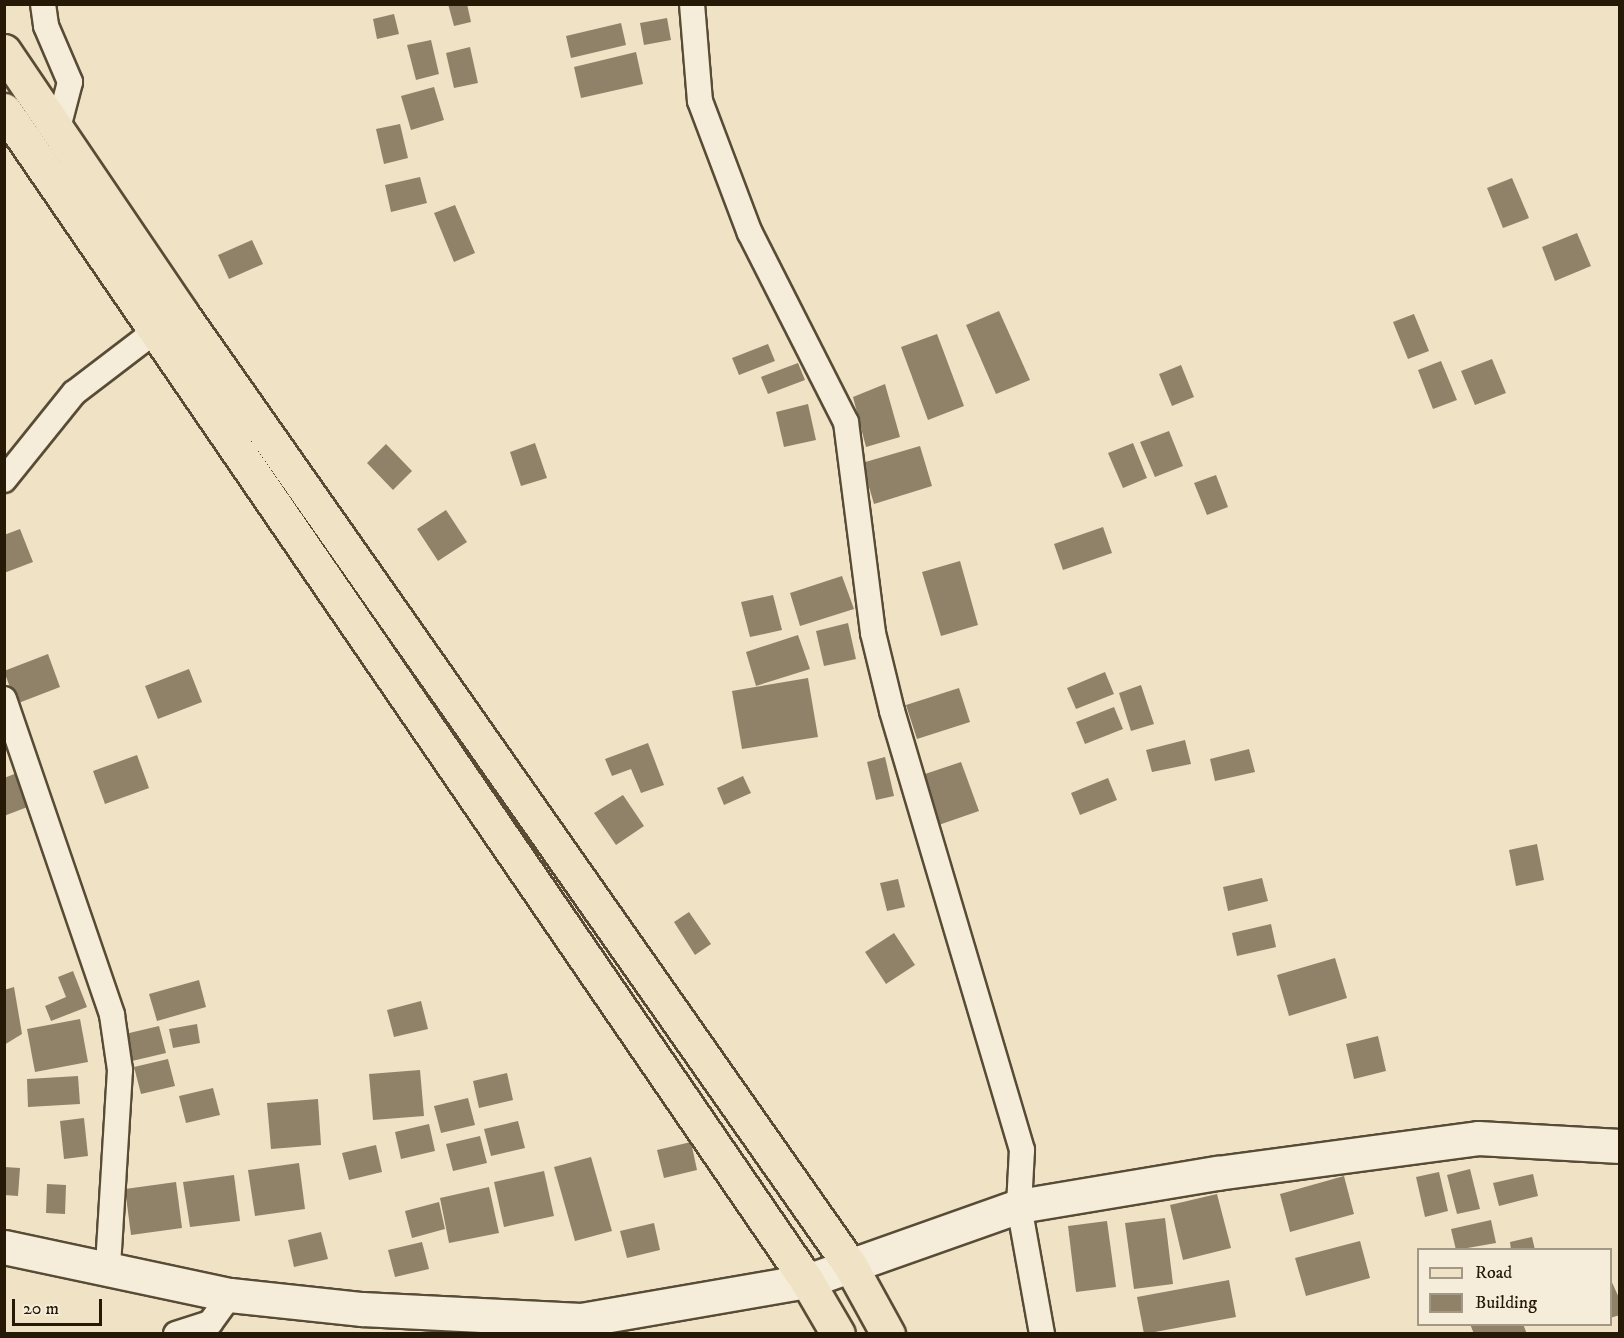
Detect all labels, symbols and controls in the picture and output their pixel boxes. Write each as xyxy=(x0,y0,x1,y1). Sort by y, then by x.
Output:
legend xyxy=(1417,1248,1612,1326)
text: Road xyxy=(1475,1262,1512,1284)
scale bar xyxy=(15,1287,105,1325)
text: Building xyxy=(1475,1292,1537,1314)
text: 20 m xyxy=(23,1298,59,1320)

